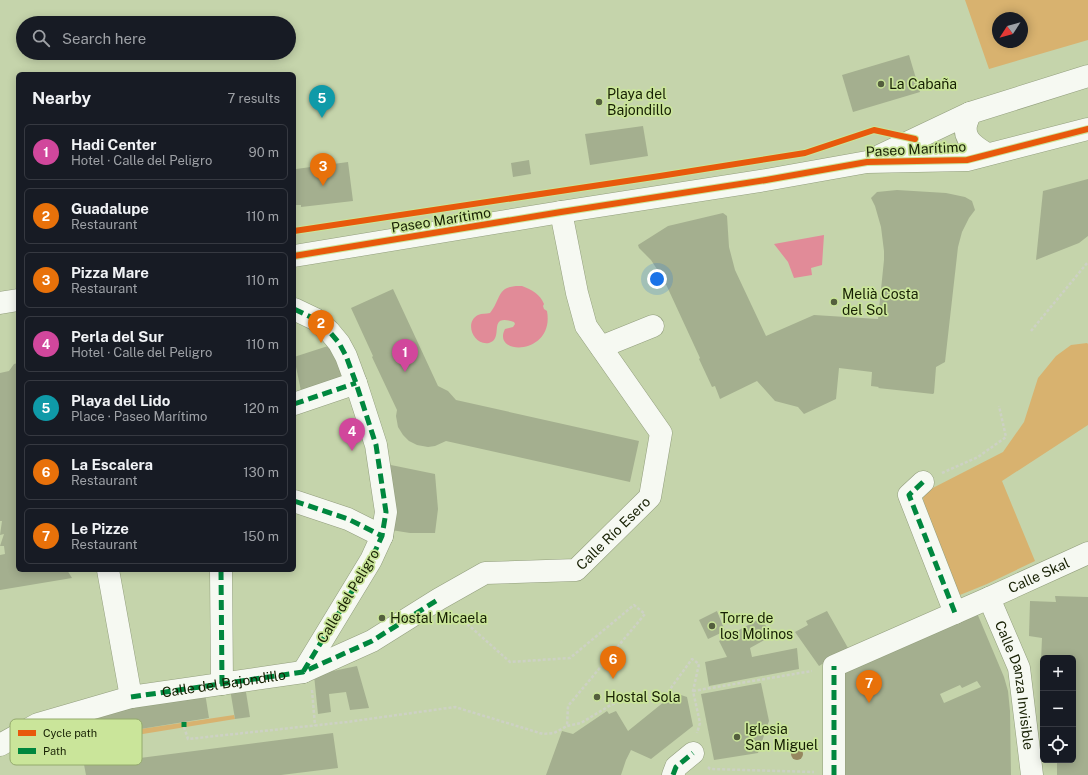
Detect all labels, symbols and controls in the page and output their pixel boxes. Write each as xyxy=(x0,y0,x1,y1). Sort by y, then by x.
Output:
north arrow xyxy=(992,12,1028,48)
search box xyxy=(16,16,296,60)
icon: search xyxy=(30,27,52,49)
text: Search here xyxy=(62,30,146,47)
place label: La Cabaña xyxy=(889,76,957,92)
marker: La Cabaña xyxy=(876,79,886,89)
pin: 5 xyxy=(309,85,335,118)
place label: Playa del Bajondillo xyxy=(607,86,672,118)
text: Nearby xyxy=(32,88,91,108)
text: 7 results xyxy=(227,91,280,106)
marker: Playa del Bajondillo xyxy=(594,97,604,107)
text: Hadi Center xyxy=(71,136,156,153)
street label: Paseo Marítimo xyxy=(865,138,967,160)
text: 1 xyxy=(43,145,49,160)
text: 90 m xyxy=(249,145,279,160)
text: Hotel · Calle del Peligro xyxy=(71,153,212,168)
pin: 3 xyxy=(310,153,336,186)
text: Guadalupe xyxy=(71,200,149,217)
street label: Paseo Marítimo xyxy=(390,204,492,236)
text: 2 xyxy=(42,209,50,224)
text: 110 m xyxy=(246,209,279,224)
text: Restaurant xyxy=(71,217,137,232)
text: Pizza Mare xyxy=(71,264,149,281)
your location xyxy=(647,269,667,289)
text: 3 xyxy=(42,273,50,288)
text: 110 m xyxy=(246,273,279,288)
text: Restaurant xyxy=(71,281,137,296)
place label: Melià Costa del Sol xyxy=(842,286,919,318)
marker: Melià Costa del Sol xyxy=(829,297,839,307)
pin: 2 xyxy=(308,310,334,343)
text: Perla del Sur xyxy=(71,328,164,345)
text: 4 xyxy=(42,337,50,352)
text: 110 m xyxy=(246,337,279,352)
pin: 1 xyxy=(392,339,418,372)
text: Hotel · Calle del Peligro xyxy=(71,345,212,360)
text: Playa del Lido xyxy=(71,392,170,409)
text: 5 xyxy=(42,401,50,416)
text: 120 m xyxy=(244,401,279,416)
text: Place · Paseo Marítimo xyxy=(71,409,207,424)
pin: 4 xyxy=(339,418,365,451)
text: La Escalera xyxy=(71,456,153,473)
text: 6 xyxy=(42,465,50,480)
text: 130 m xyxy=(243,465,279,480)
text: Restaurant xyxy=(71,473,137,488)
street label: Calle Río Esero xyxy=(573,493,654,573)
text: Le Pizze xyxy=(71,520,129,537)
text: 7 xyxy=(42,529,50,544)
text: 150 m xyxy=(243,529,279,544)
text: Restaurant xyxy=(71,537,137,552)
street label: Calle del Peligro xyxy=(314,546,382,646)
street label: Calle Skal xyxy=(1006,555,1072,596)
place label: Hostal Micaela xyxy=(390,610,487,626)
place label: Torre de los Molinos xyxy=(720,610,793,642)
marker: Hostal Micaela xyxy=(377,613,387,623)
street label: Calle Danza Invisible xyxy=(992,618,1037,751)
marker: Torre de los Molinos xyxy=(707,621,717,631)
pin: 6 xyxy=(600,646,626,679)
map controls xyxy=(1040,655,1076,763)
button: + xyxy=(1040,655,1076,691)
street label: Calle del Bajondillo xyxy=(161,667,287,700)
pin: 7 xyxy=(856,670,882,703)
place label: Hostal Sola xyxy=(605,689,680,705)
button: − xyxy=(1040,691,1076,727)
marker: Hostal Sola xyxy=(592,692,602,702)
legend xyxy=(10,719,142,765)
place label: Iglesia San Miguel xyxy=(745,721,818,753)
text: Cycle path xyxy=(43,727,97,739)
button: locate xyxy=(1040,727,1076,763)
marker: Iglesia San Miguel xyxy=(732,732,742,742)
text: Path xyxy=(43,745,66,757)

